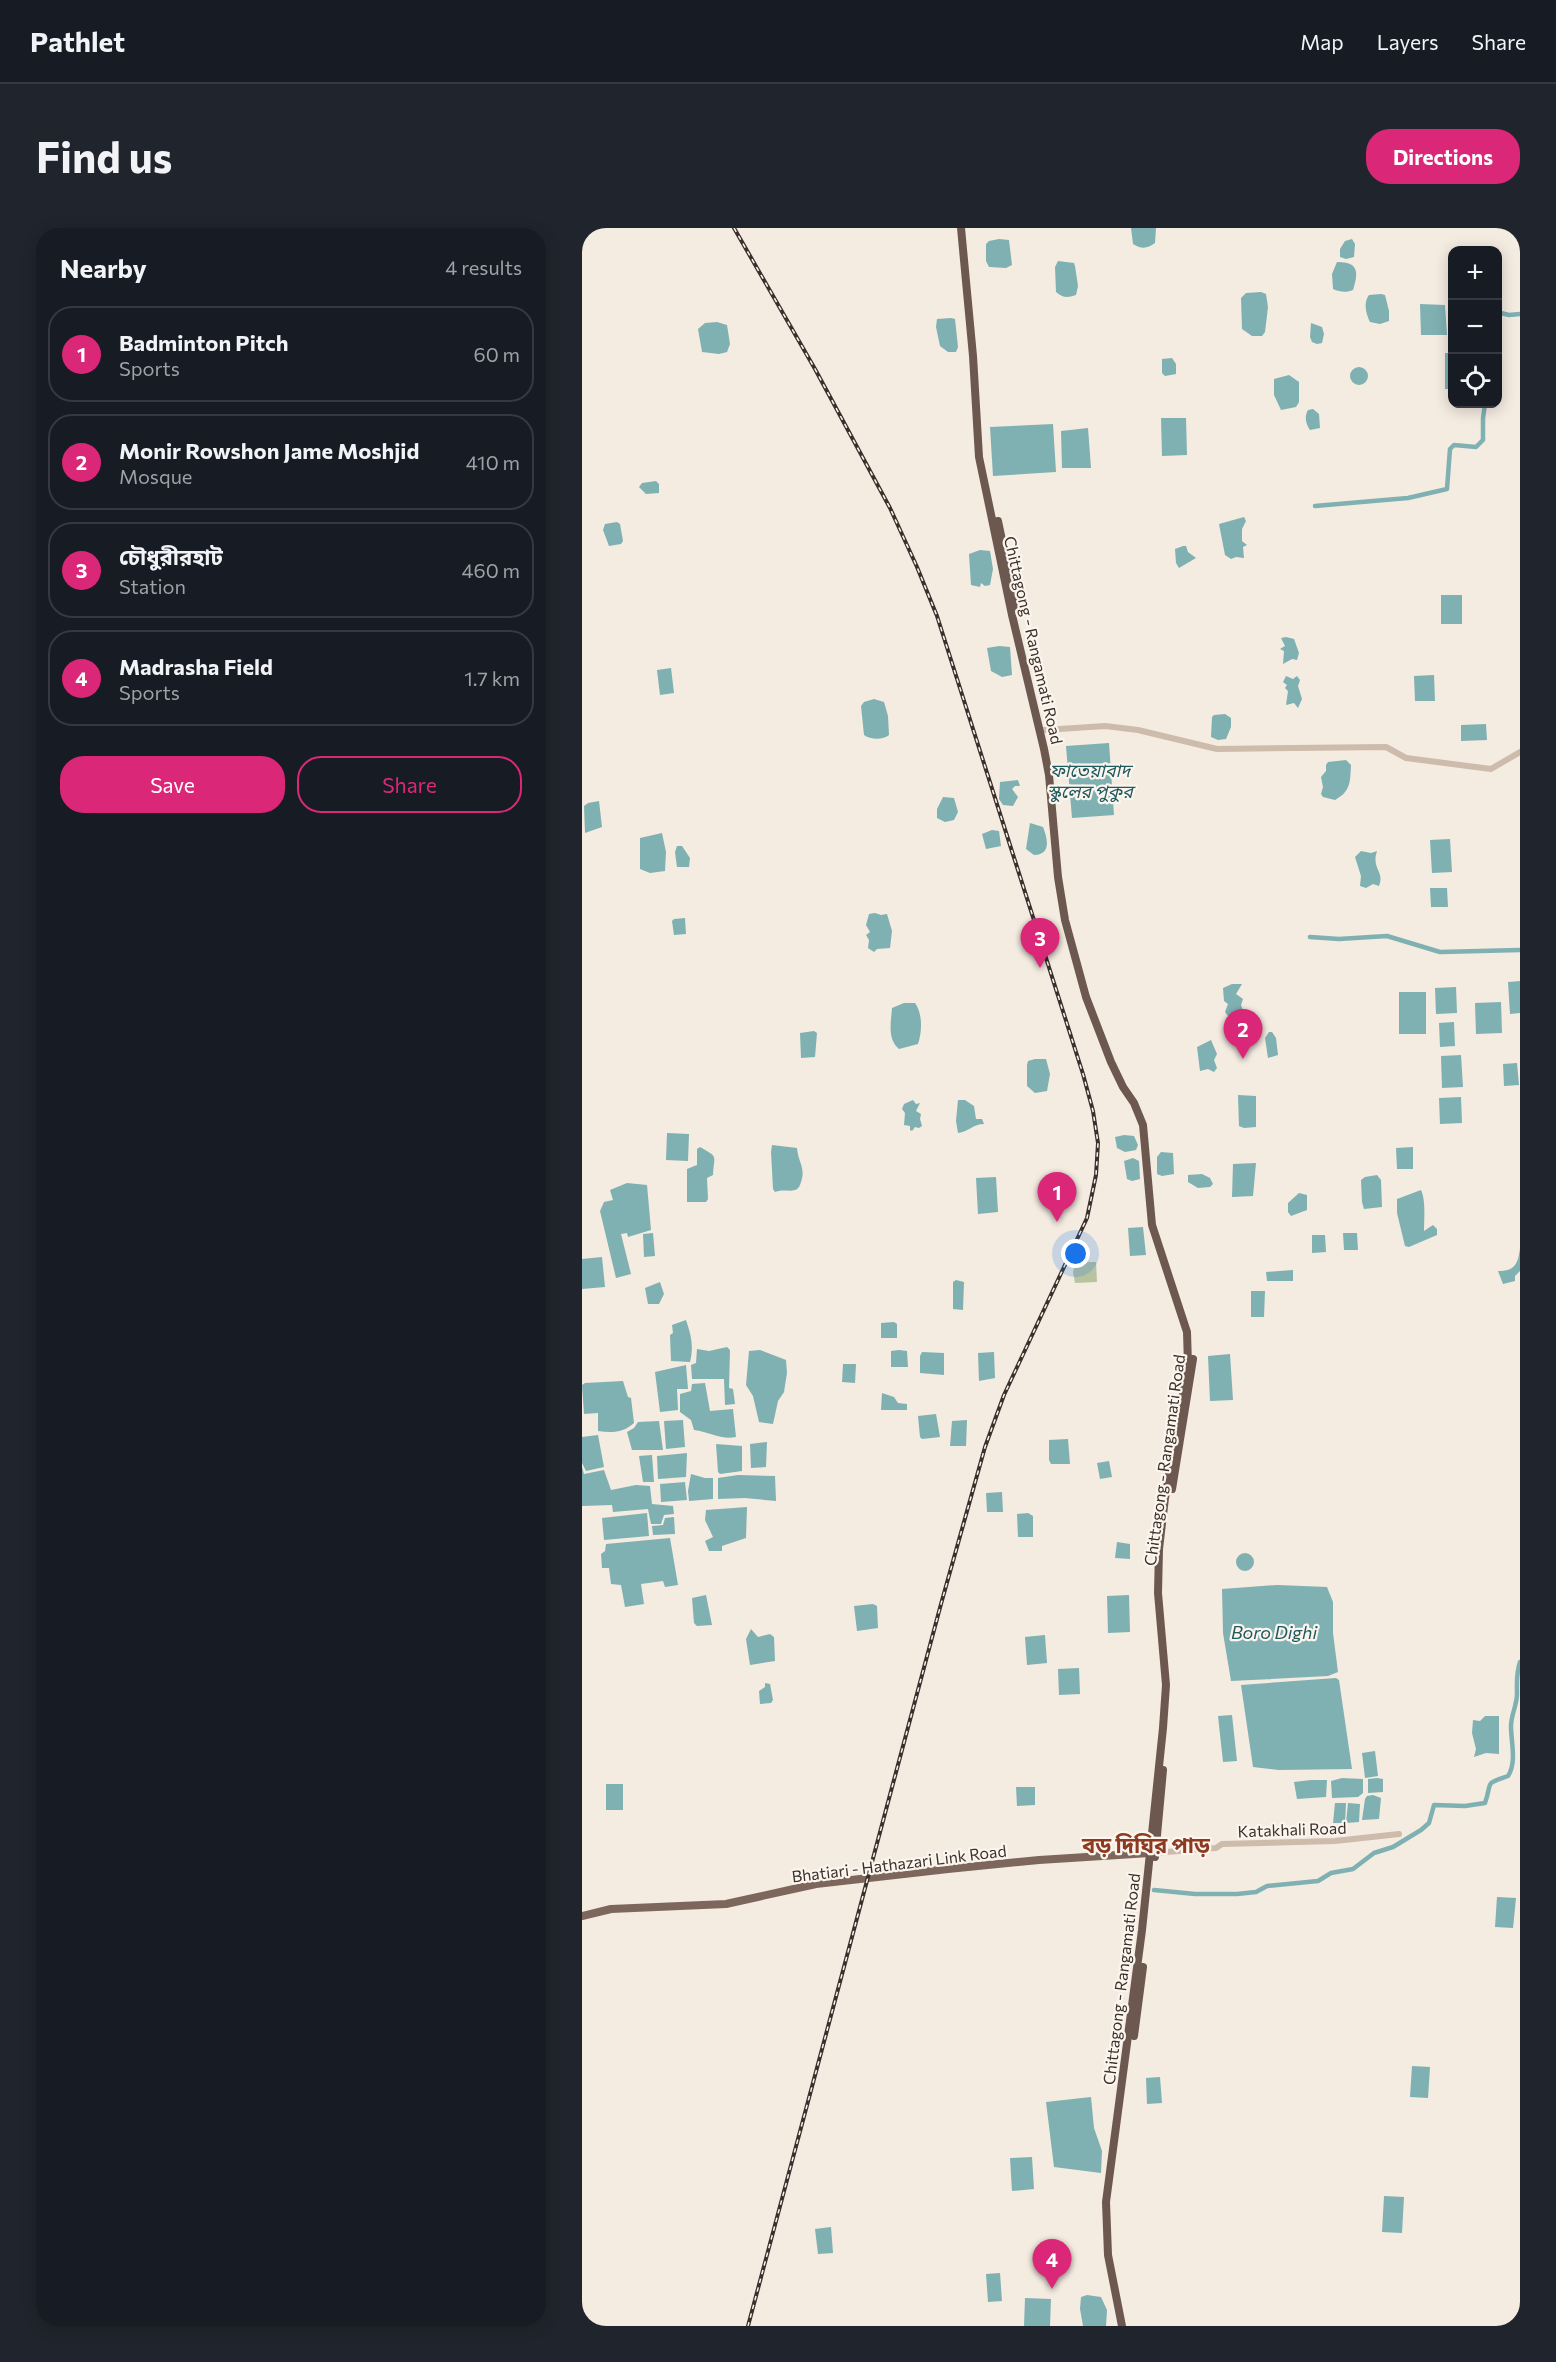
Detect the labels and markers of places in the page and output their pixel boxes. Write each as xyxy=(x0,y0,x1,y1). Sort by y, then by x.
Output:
pin: 3 xyxy=(1020,918,1060,968)
pin: 2 xyxy=(1224,1010,1262,1059)
pin: 1 xyxy=(1038,1172,1076,1222)
pin: 4 xyxy=(1032,2240,1072,2289)

